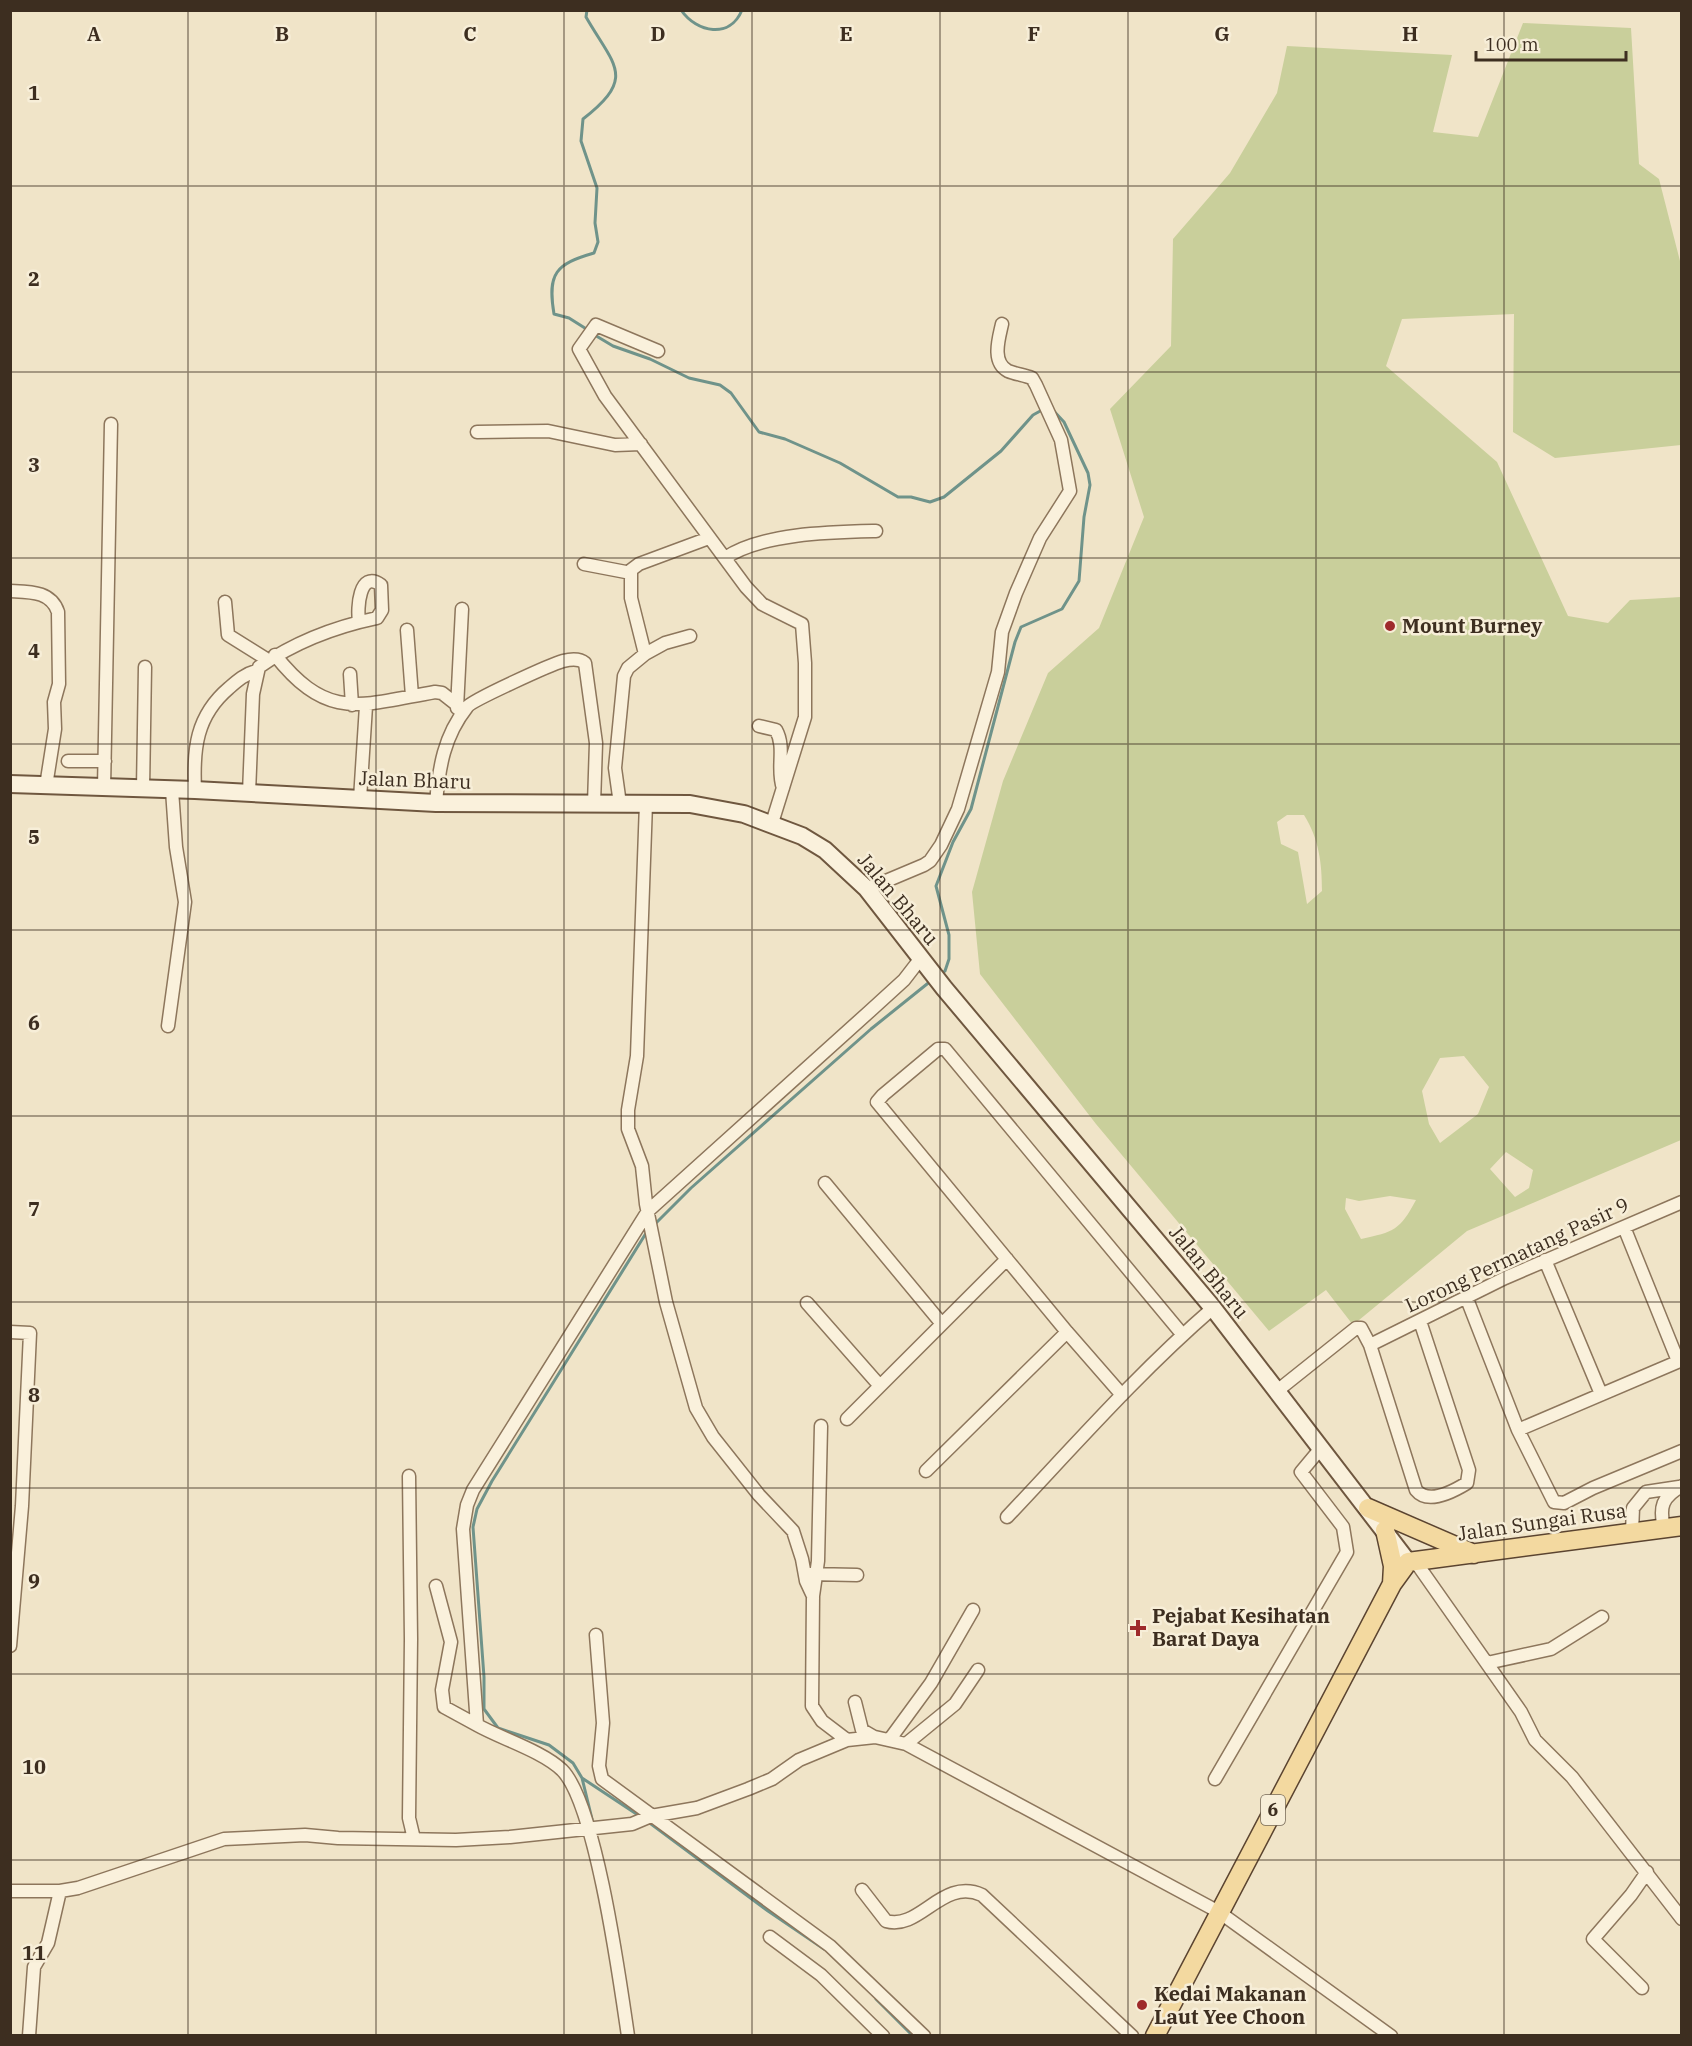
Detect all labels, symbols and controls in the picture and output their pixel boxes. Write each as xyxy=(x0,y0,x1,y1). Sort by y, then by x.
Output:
text: A xyxy=(87,20,101,47)
text: B xyxy=(275,20,289,47)
text: C xyxy=(463,20,477,47)
text: D xyxy=(650,20,666,47)
text: E xyxy=(839,20,853,47)
text: F xyxy=(1028,20,1040,47)
text: G xyxy=(1214,20,1230,47)
text: H xyxy=(1402,20,1418,47)
scale bar xyxy=(1476,24,1626,62)
text: 100 m xyxy=(1485,33,1539,56)
text: 1 xyxy=(28,79,40,106)
text: 2 xyxy=(28,265,40,292)
text: 3 xyxy=(28,451,40,478)
place label: Mount Burney xyxy=(1402,612,1543,639)
marker: Mount Burney xyxy=(1383,619,1397,633)
text: 4 xyxy=(28,637,40,664)
street label: Jalan Bharu xyxy=(358,764,472,795)
text: 5 xyxy=(28,823,40,850)
street label: Jalan Bharu xyxy=(852,847,945,951)
text: 6 xyxy=(28,1009,40,1036)
street label: Lorong Permatang Pasir 9 xyxy=(1400,1191,1633,1318)
text: 7 xyxy=(28,1195,40,1222)
street label: Jalan Bharu xyxy=(1163,1219,1255,1324)
text: 8 xyxy=(28,1381,40,1408)
street label: Jalan Sungai Rusa xyxy=(1456,1496,1628,1547)
text: 9 xyxy=(28,1567,40,1594)
place label: Pejabat Kesihatan Barat Daya xyxy=(1152,1602,1330,1652)
marker: Pejabat Kesihatan Barat Daya xyxy=(1129,1619,1147,1637)
text: 10 xyxy=(22,1753,46,1780)
road number: 6 xyxy=(1261,1795,1285,1825)
text: 11 xyxy=(22,1939,46,1966)
place label: Kedai Makanan Laut Yee Choon xyxy=(1154,1980,1307,2030)
marker: Kedai Makanan Laut Yee Choon xyxy=(1135,1998,1149,2012)

